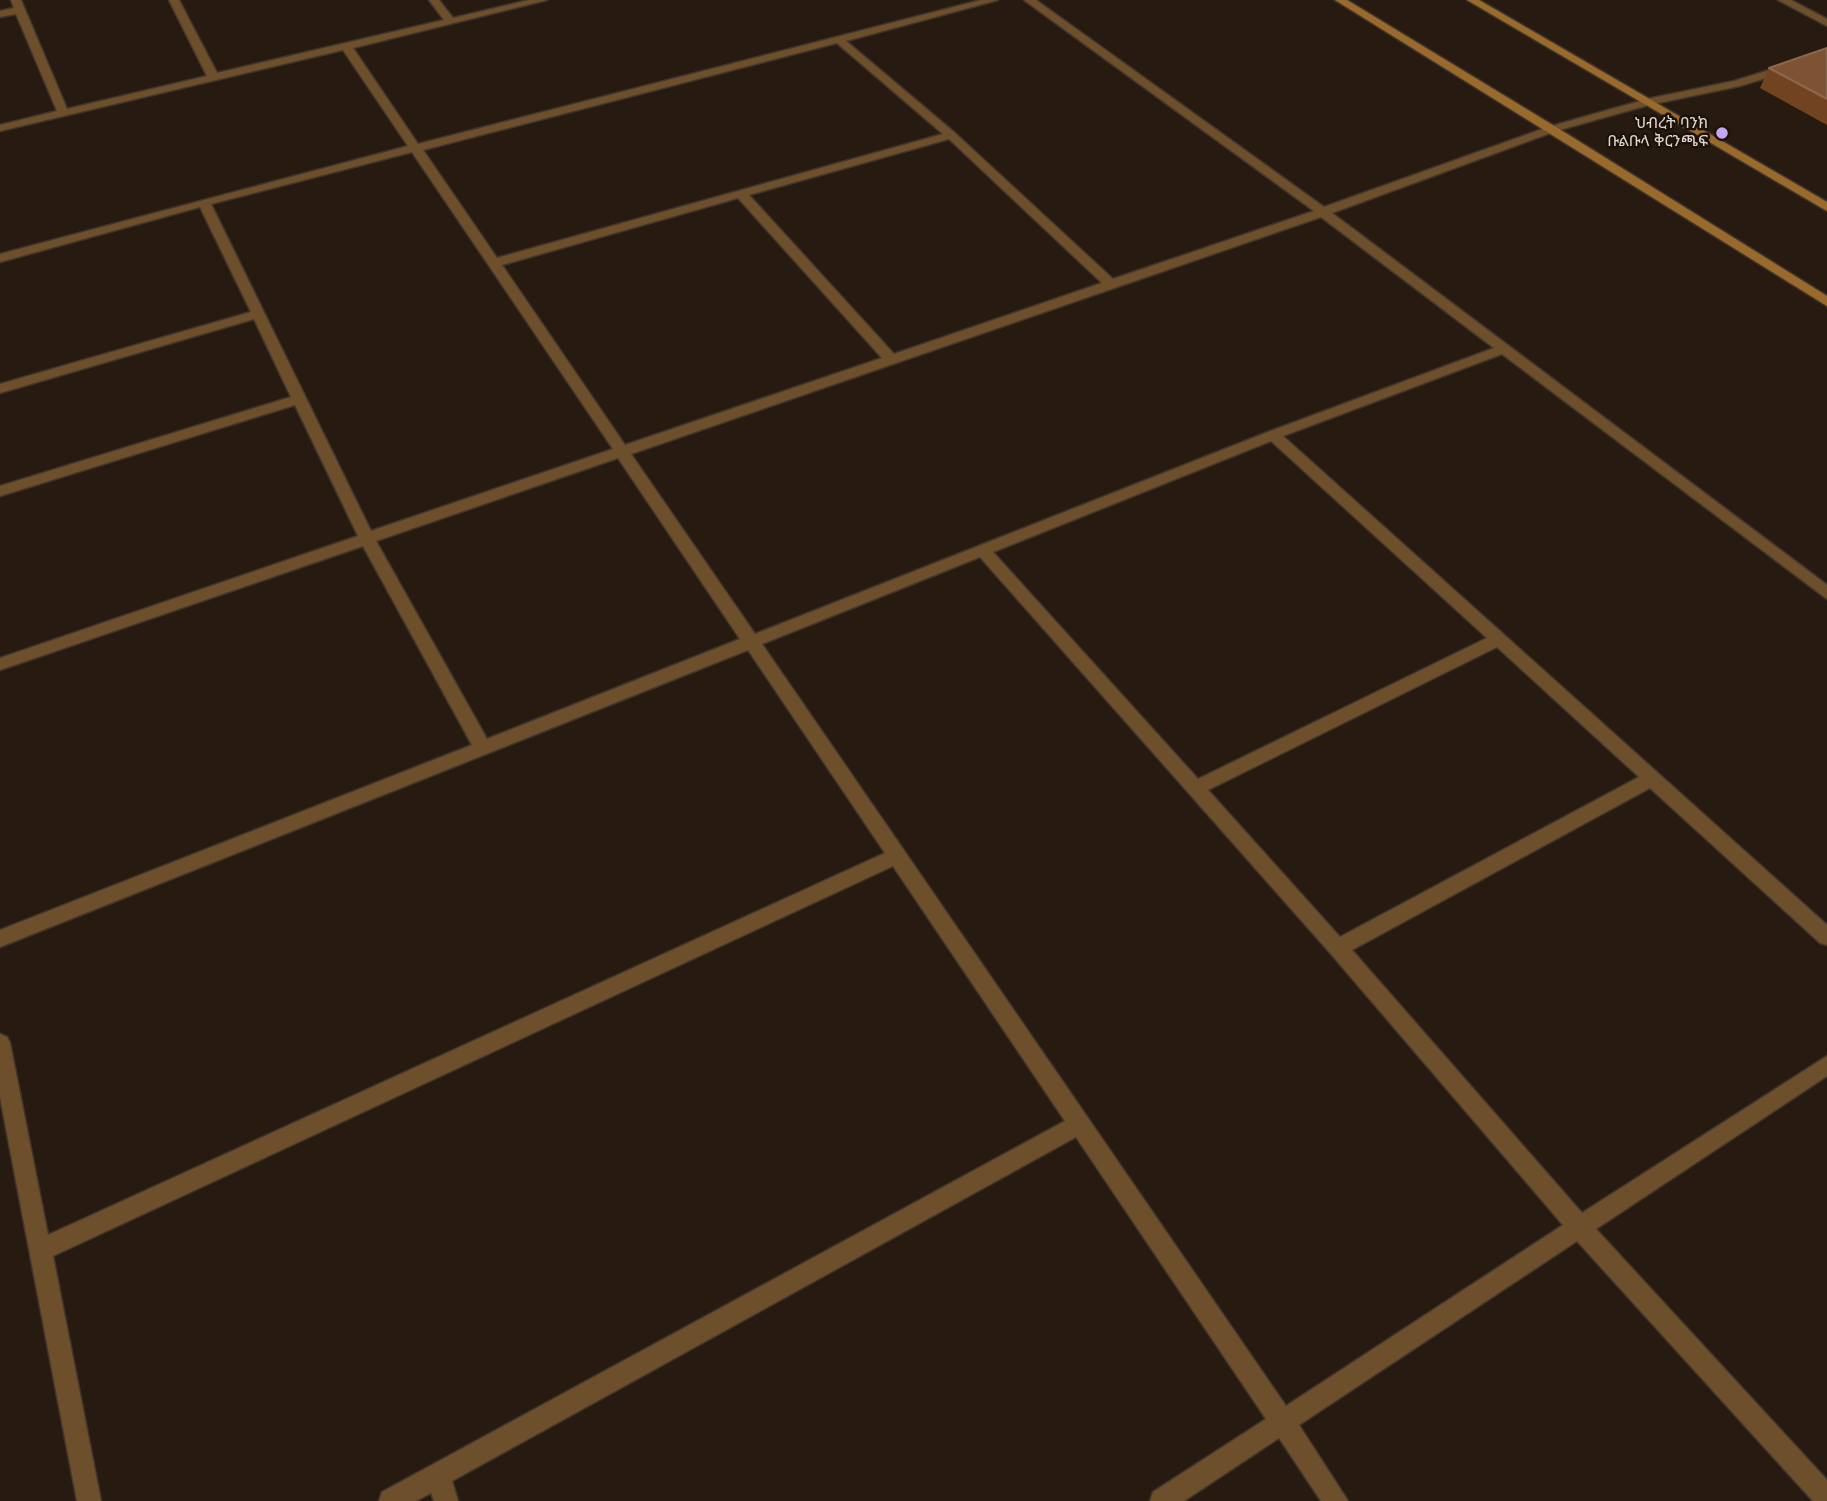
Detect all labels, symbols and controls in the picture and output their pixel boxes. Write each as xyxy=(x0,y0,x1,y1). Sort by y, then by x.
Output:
place label: ህብረት ባንክ ቡልቡላ ቅርንጫፍ xyxy=(1607,114,1708,152)
marker: ህብረት ባንክ ቡልቡላ ቅርንጫፍ xyxy=(1714,125,1730,141)

